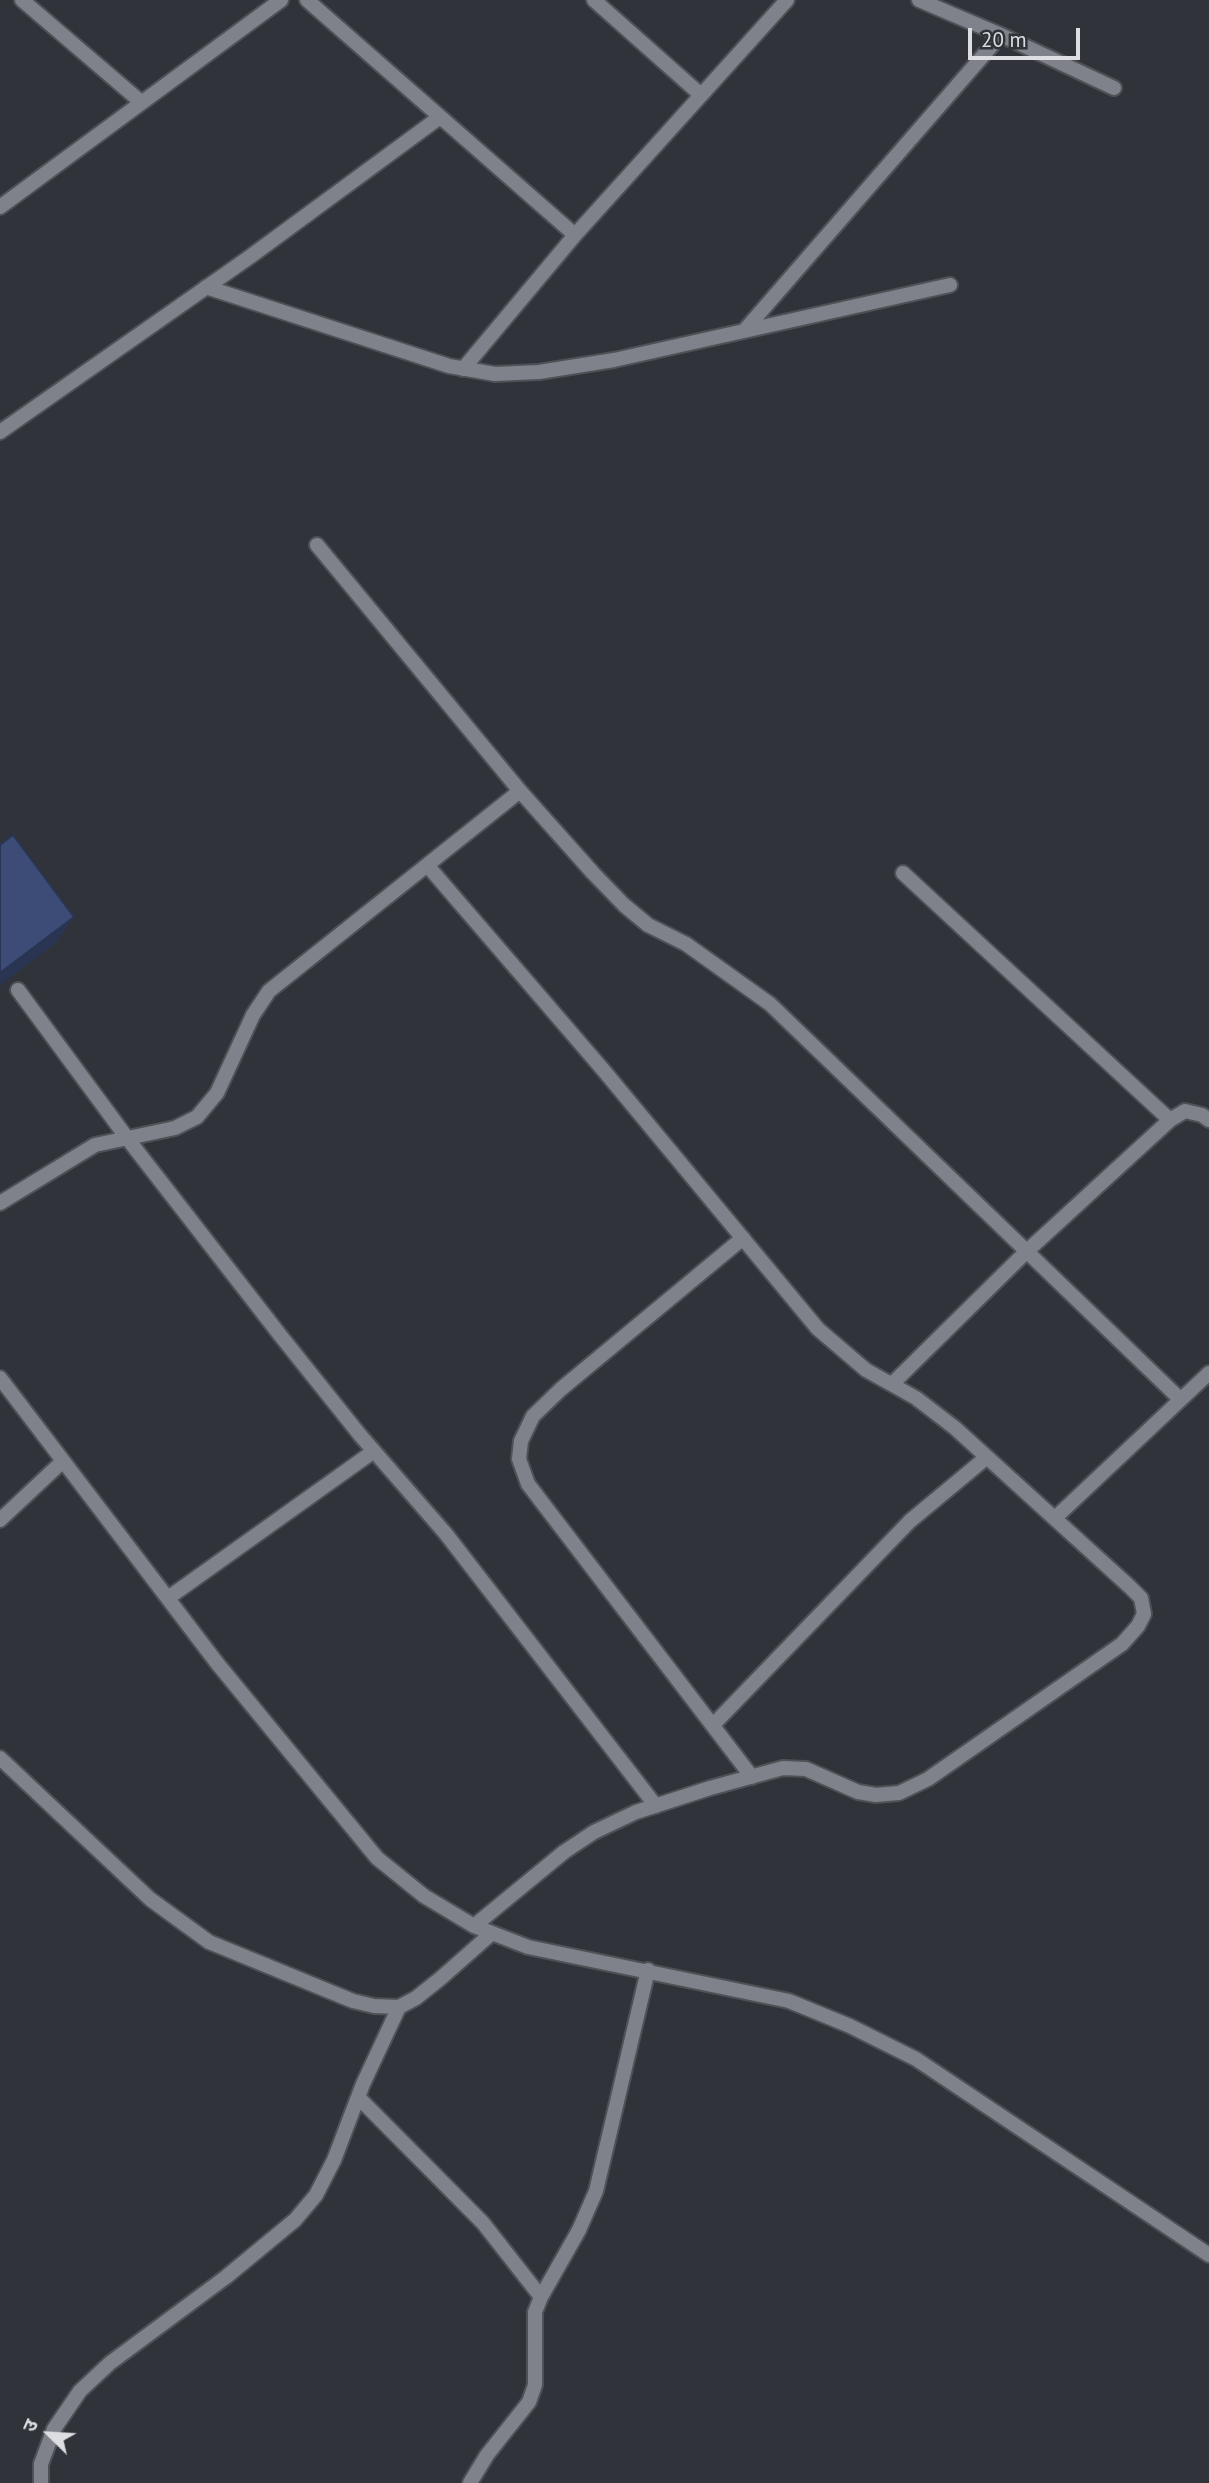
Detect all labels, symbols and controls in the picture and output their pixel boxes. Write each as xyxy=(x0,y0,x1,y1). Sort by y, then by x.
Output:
scale bar xyxy=(971,14,1083,58)
text: 20 m xyxy=(981,26,1027,53)
north arrow xyxy=(14,2399,84,2469)
text: उ xyxy=(17,2415,43,2435)

